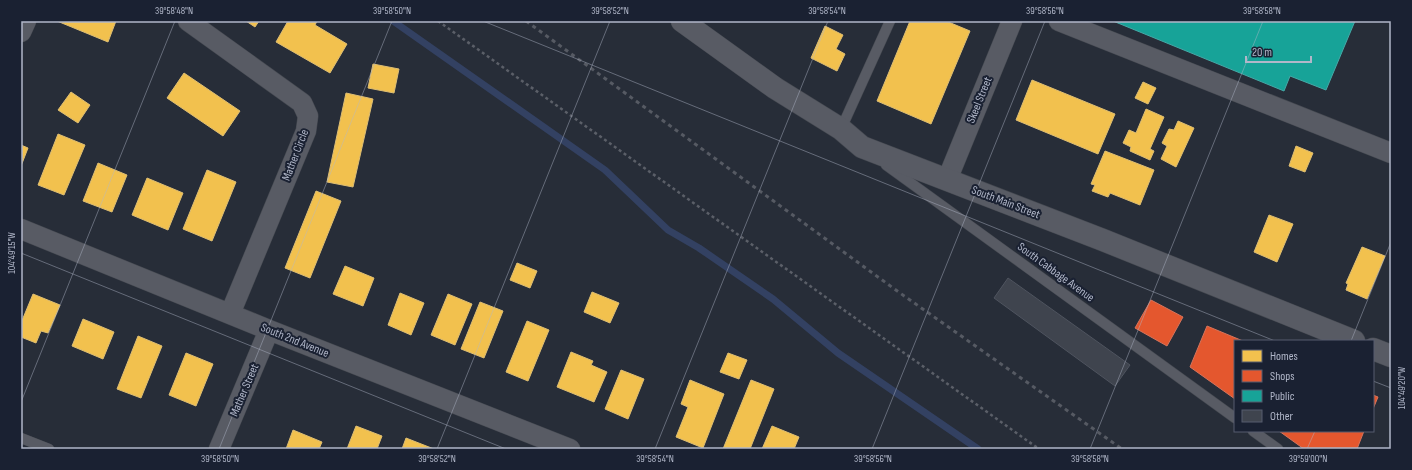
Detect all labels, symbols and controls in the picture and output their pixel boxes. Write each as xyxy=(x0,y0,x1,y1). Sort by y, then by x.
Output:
text: 39°58'48"N xyxy=(155,5,193,17)
text: 39°58'50"N xyxy=(373,5,411,17)
text: 39°58'52"N xyxy=(591,5,629,17)
text: 39°58'54"N xyxy=(808,5,846,17)
text: 39°58'56"N xyxy=(1026,5,1064,17)
text: 39°58'58"N xyxy=(1243,5,1281,17)
scale bar xyxy=(1246,38,1311,64)
text: 20 m xyxy=(1252,45,1272,60)
street label: Skeel Street xyxy=(963,75,996,126)
street label: Mather Circle xyxy=(279,127,312,183)
street label: South Main Street xyxy=(969,183,1043,223)
text: 104°49'15"W xyxy=(6,232,18,274)
street label: South Cabbage Avenue xyxy=(1014,239,1097,305)
street label: South 2nd Avenue xyxy=(259,320,331,361)
legend xyxy=(1234,340,1374,432)
text: Homes xyxy=(1270,349,1298,364)
street label: Mather Street xyxy=(227,361,262,419)
text: 104°49'20"W xyxy=(1396,366,1408,409)
text: Shops xyxy=(1270,369,1295,384)
text: Public xyxy=(1270,389,1295,404)
text: Other xyxy=(1270,409,1294,424)
text: 39°58'50"N xyxy=(201,453,239,465)
text: 39°58'52"N xyxy=(418,453,456,465)
text: 39°58'54"N xyxy=(636,453,674,465)
text: 39°58'56"N xyxy=(854,453,892,465)
text: 39°58'58"N xyxy=(1071,453,1109,465)
text: 39°59'00"N xyxy=(1289,453,1327,465)

